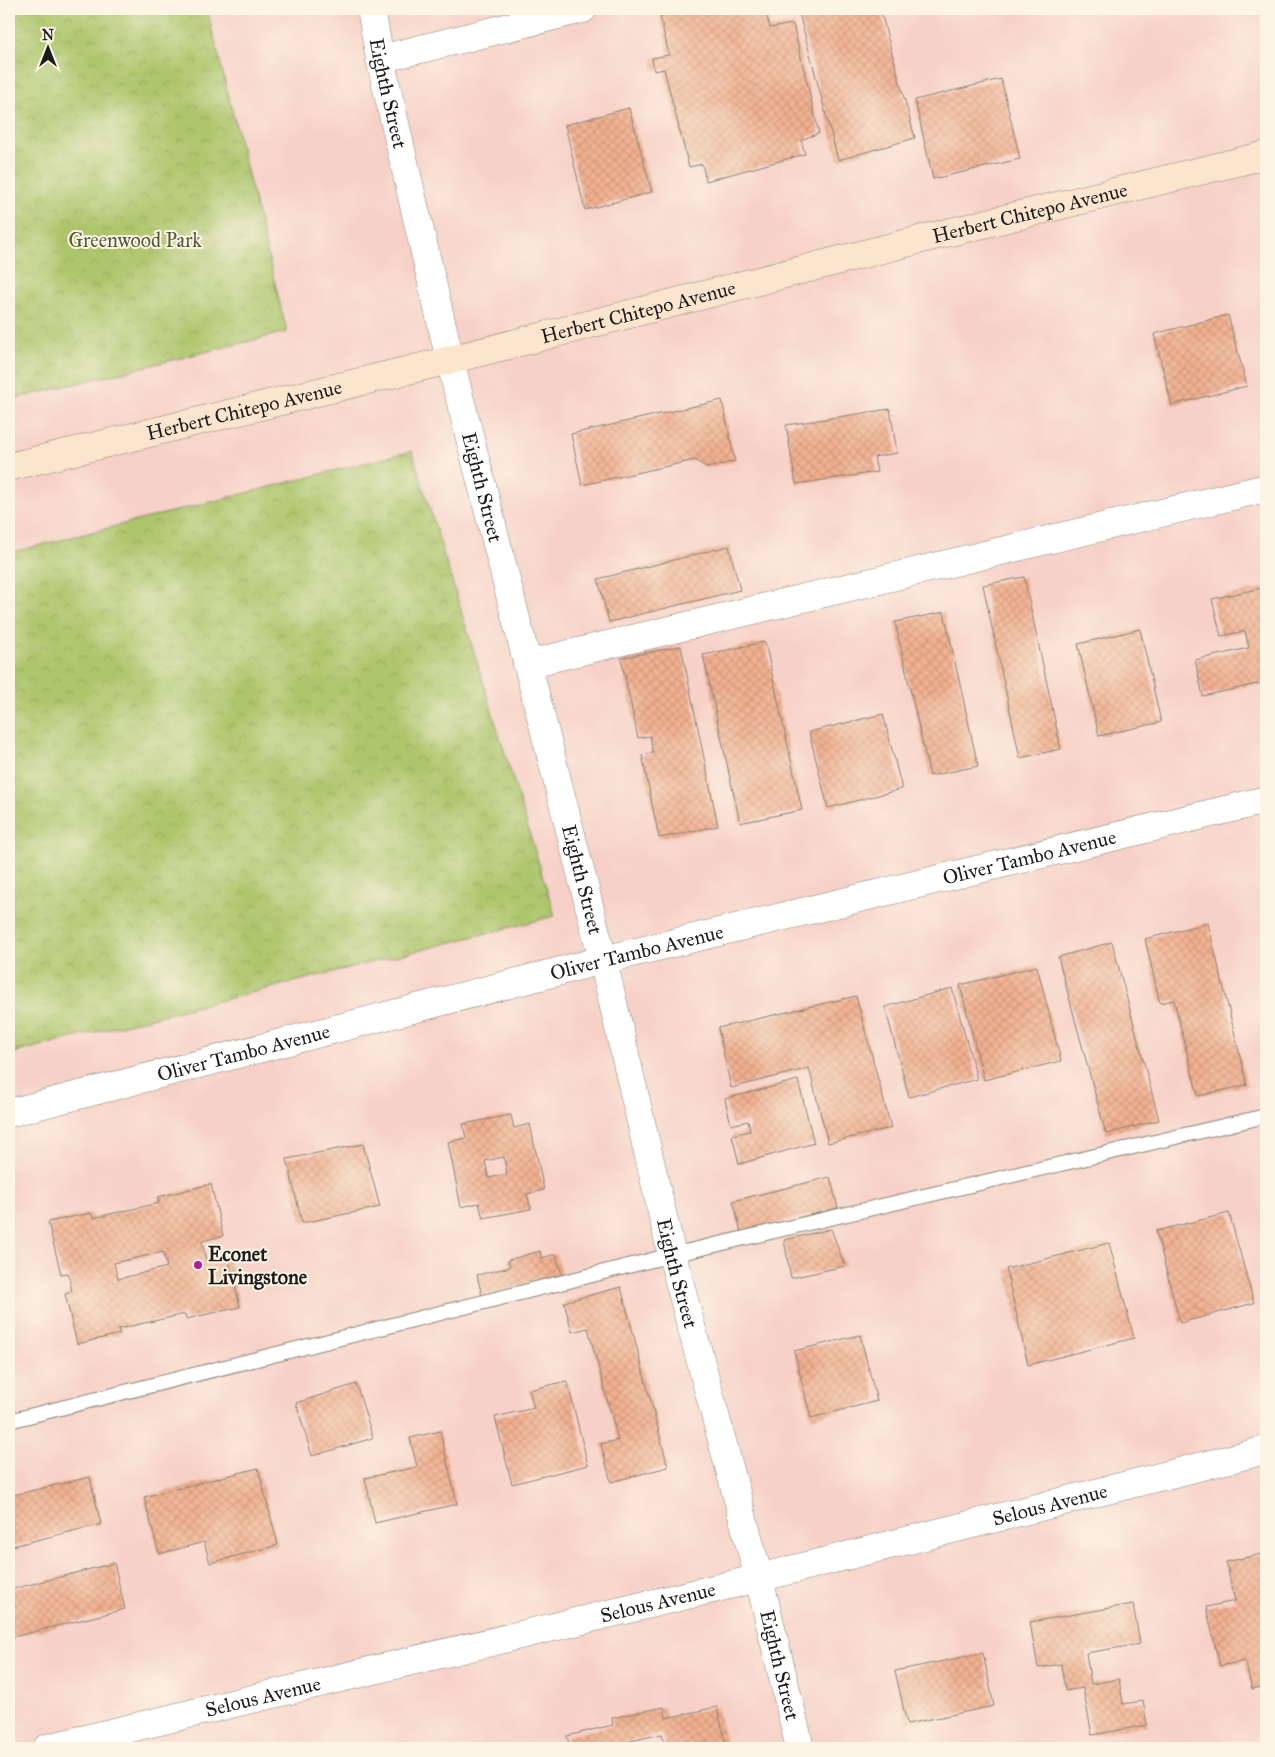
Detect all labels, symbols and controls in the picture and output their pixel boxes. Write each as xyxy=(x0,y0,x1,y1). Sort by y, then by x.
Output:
north arrow xyxy=(22,22,72,72)
text: N xyxy=(42,27,54,44)
street label: Eighth Street xyxy=(364,36,412,151)
street label: Herbert Chitepo Avenue xyxy=(930,177,1130,248)
park label: Greenwood Park xyxy=(68,228,202,252)
street label: Herbert Chitepo Avenue xyxy=(538,275,738,348)
street label: Herbert Chitepo Avenue xyxy=(144,375,344,445)
street label: Eighth Street xyxy=(457,430,508,545)
street label: Eighth Street xyxy=(557,822,608,937)
street label: Oliver Tambo Avenue xyxy=(940,825,1118,890)
street label: Oliver Tambo Avenue xyxy=(548,919,726,985)
street label: Oliver Tambo Avenue xyxy=(154,1019,332,1086)
street label: Eighth Street xyxy=(652,1216,703,1331)
place label: Econet Livingstone xyxy=(208,1242,308,1290)
marker: Econet Livingstone xyxy=(192,1259,204,1271)
street label: Selous Avenue xyxy=(990,1479,1110,1531)
street label: Selous Avenue xyxy=(598,1577,718,1628)
street label: Eighth Street xyxy=(755,1608,805,1722)
street label: Selous Avenue xyxy=(203,1671,323,1722)

